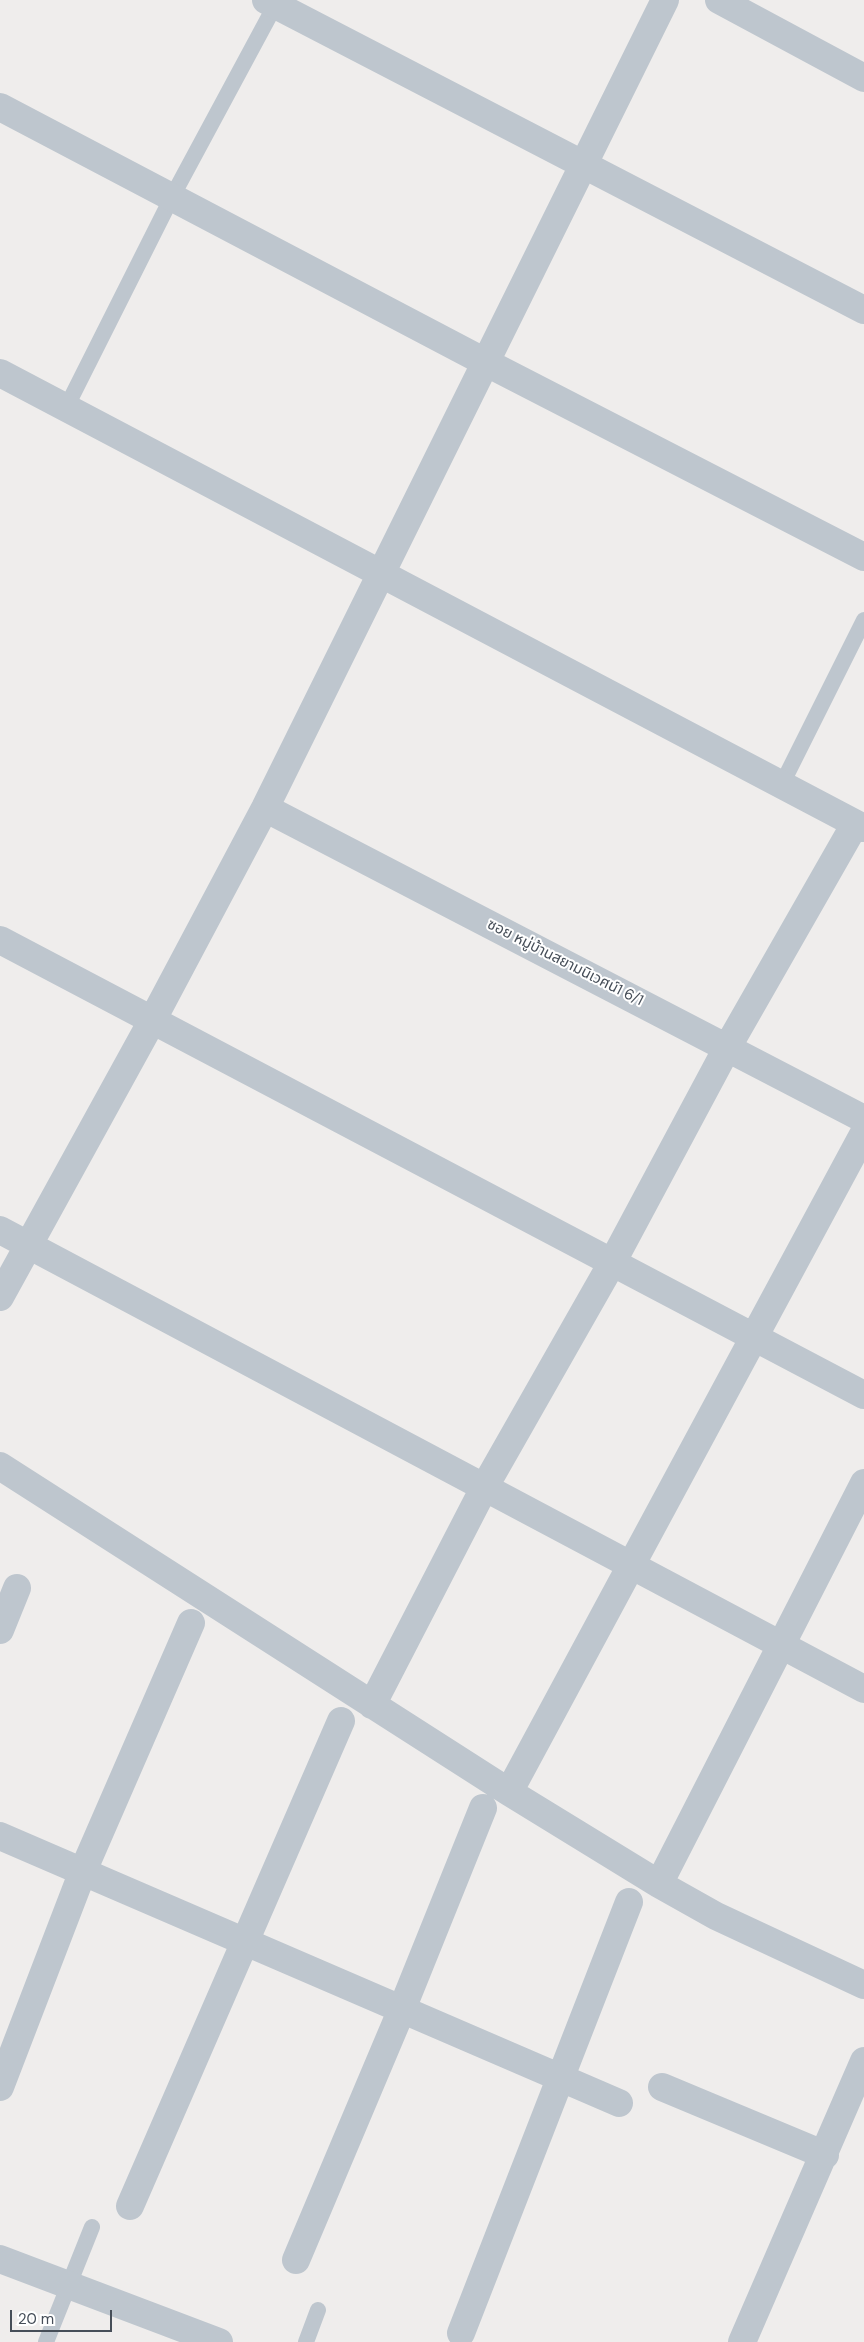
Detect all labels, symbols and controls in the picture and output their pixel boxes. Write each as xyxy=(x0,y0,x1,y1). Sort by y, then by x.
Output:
street label: ซอย หมู่บ้านสยามนิเวศน์1 6/1 xyxy=(484,916,646,1010)
scale bar xyxy=(12,2300,115,2332)
text: 20 m xyxy=(18,2309,54,2329)

